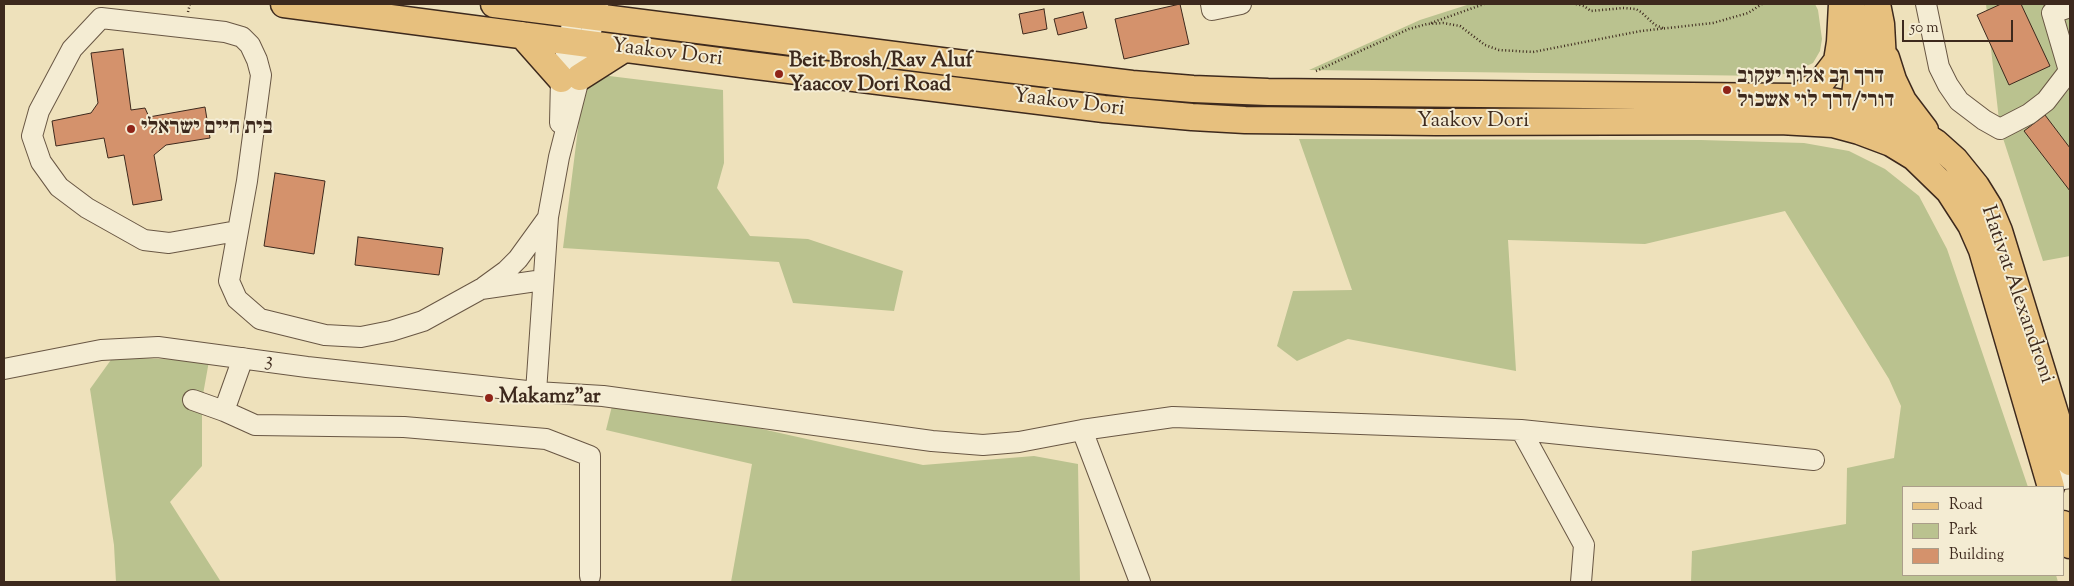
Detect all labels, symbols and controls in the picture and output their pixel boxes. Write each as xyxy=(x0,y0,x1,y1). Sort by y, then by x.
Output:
scale bar xyxy=(1904,10,2015,42)
text: 50 m xyxy=(1910,18,1939,39)
street label: Yaakov Dori xyxy=(610,35,724,73)
place label: Beit Brosh/Rav Aluf Yaacov Dori Road xyxy=(789,49,973,99)
place label: דרך רב אלוף יעקוב דורי/דרך לוי אשכול xyxy=(1737,65,1894,115)
marker: Beit Brosh/Rav Aluf Yaacov Dori Road xyxy=(773,68,785,80)
marker: דרך רב אלוף יעקוב דורי/דרך לוי אשכול xyxy=(1721,84,1733,96)
street label: Yaakov Dori xyxy=(1012,85,1126,123)
street label: Yaakov Dori xyxy=(1417,109,1529,135)
place label: בית חיים ישראלי xyxy=(141,116,273,142)
marker: בית חיים ישראלי xyxy=(125,123,137,135)
street label: Hativat Alexandroni xyxy=(1974,203,2058,387)
street label: 3 xyxy=(263,349,275,375)
place label: Makamz"ar xyxy=(499,385,601,411)
marker: Makamz"ar xyxy=(483,392,495,404)
legend xyxy=(1902,486,2064,576)
text: Road xyxy=(1949,495,1983,516)
text: Park xyxy=(1949,520,1978,541)
text: Building xyxy=(1949,545,2004,566)

